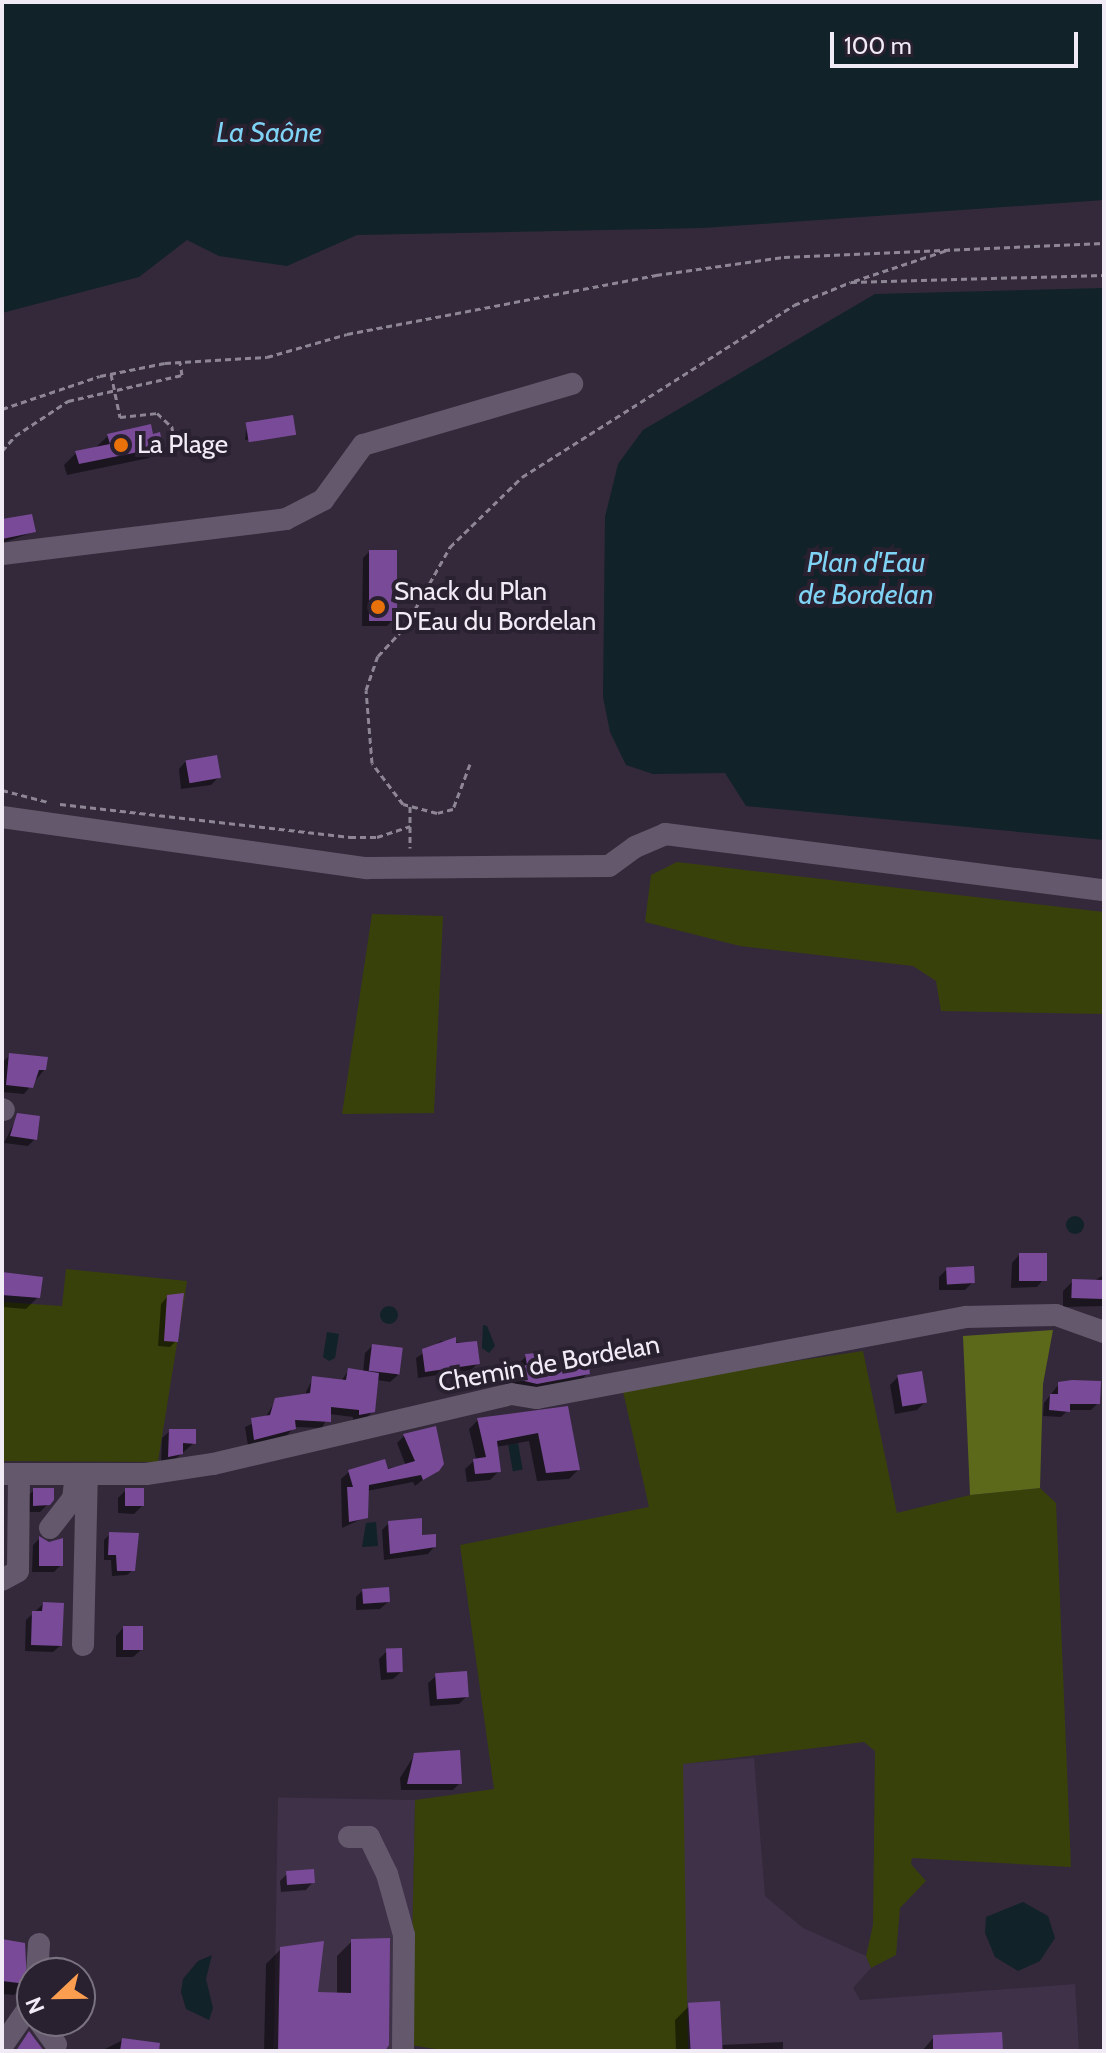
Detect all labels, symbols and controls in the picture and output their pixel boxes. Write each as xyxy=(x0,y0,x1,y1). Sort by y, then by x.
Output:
scale bar xyxy=(834,16,1082,66)
text: 100 m xyxy=(844,31,912,60)
water label: La Saône xyxy=(216,115,322,149)
place label: La Plage xyxy=(137,429,228,461)
marker: La Plage xyxy=(112,436,130,454)
water label: Plan d'Eau de Bordelan xyxy=(798,545,934,611)
place label: Snack du Plan D'Eau du Bordelan xyxy=(394,576,596,638)
marker: Snack du Plan D'Eau du Bordelan xyxy=(369,598,387,616)
street label: Chemin de Bordelan xyxy=(436,1329,662,1399)
north arrow xyxy=(16,1957,96,2037)
text: N xyxy=(20,1993,51,2018)

